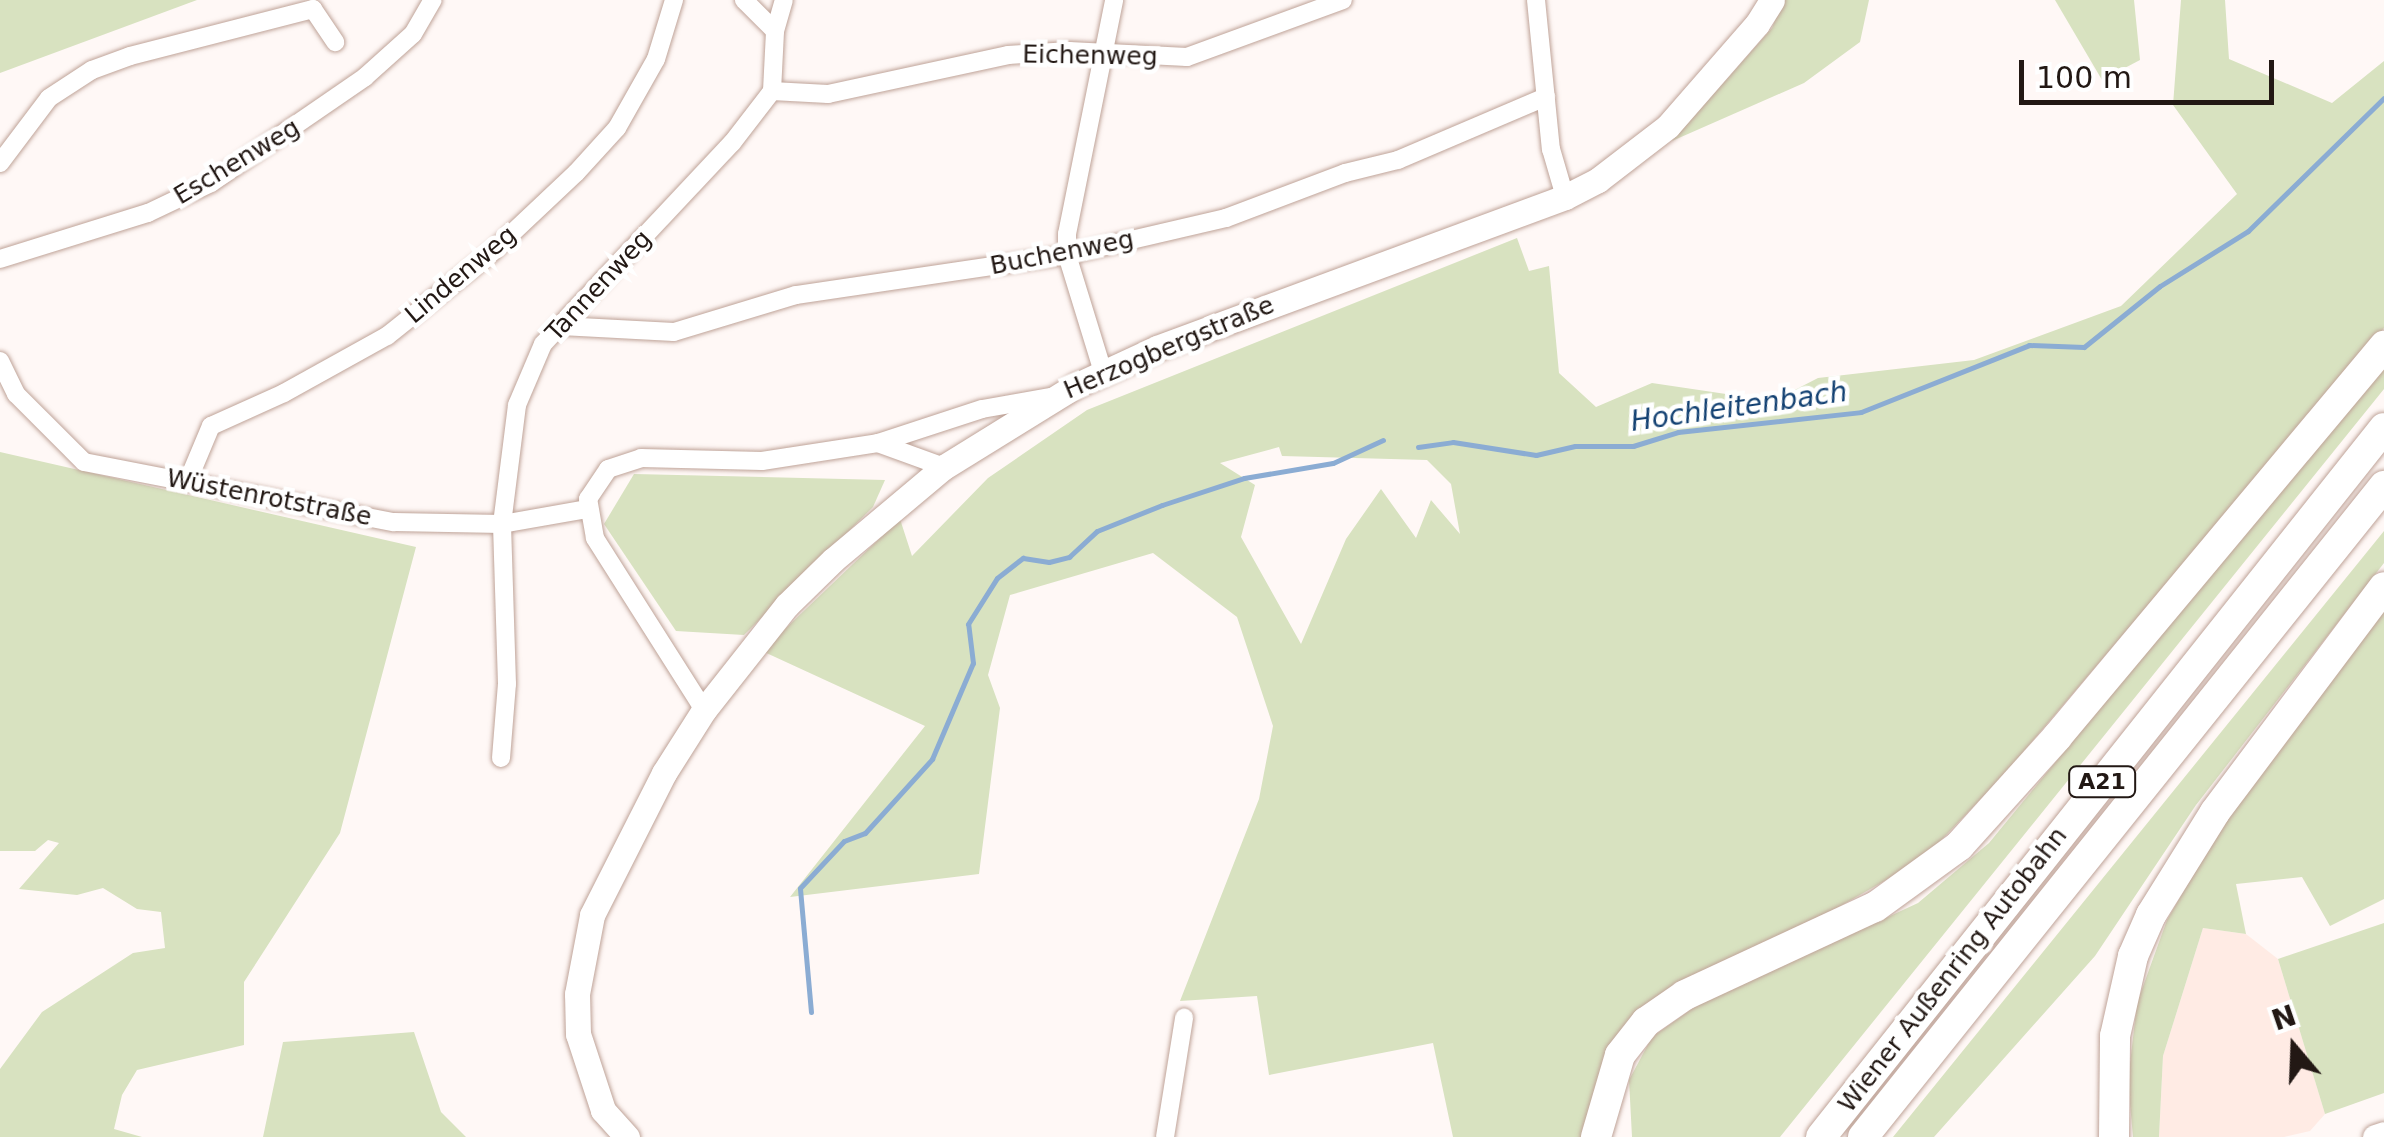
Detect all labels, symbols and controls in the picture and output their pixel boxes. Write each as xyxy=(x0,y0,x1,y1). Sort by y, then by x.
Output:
street label: Eichenweg xyxy=(1022,40,1158,72)
scale bar xyxy=(2024,40,2279,102)
text: 100 m xyxy=(2036,60,2132,95)
street label: Eschenweg xyxy=(169,113,305,211)
street label: Lindenweg xyxy=(399,220,523,330)
street label: Tannenweg xyxy=(540,224,658,348)
street label: Buchenweg xyxy=(988,224,1136,282)
street label: Herzogbergstraße xyxy=(1059,290,1279,406)
water label: Hochleitenbach xyxy=(1629,375,1849,439)
street label: Wüstenrotstraße xyxy=(164,463,374,533)
road number: A21 xyxy=(2067,765,2137,799)
street label: Wiener Außenring Autobahn xyxy=(1832,821,2074,1119)
north arrow xyxy=(2244,997,2344,1097)
text: N xyxy=(2268,999,2301,1038)

